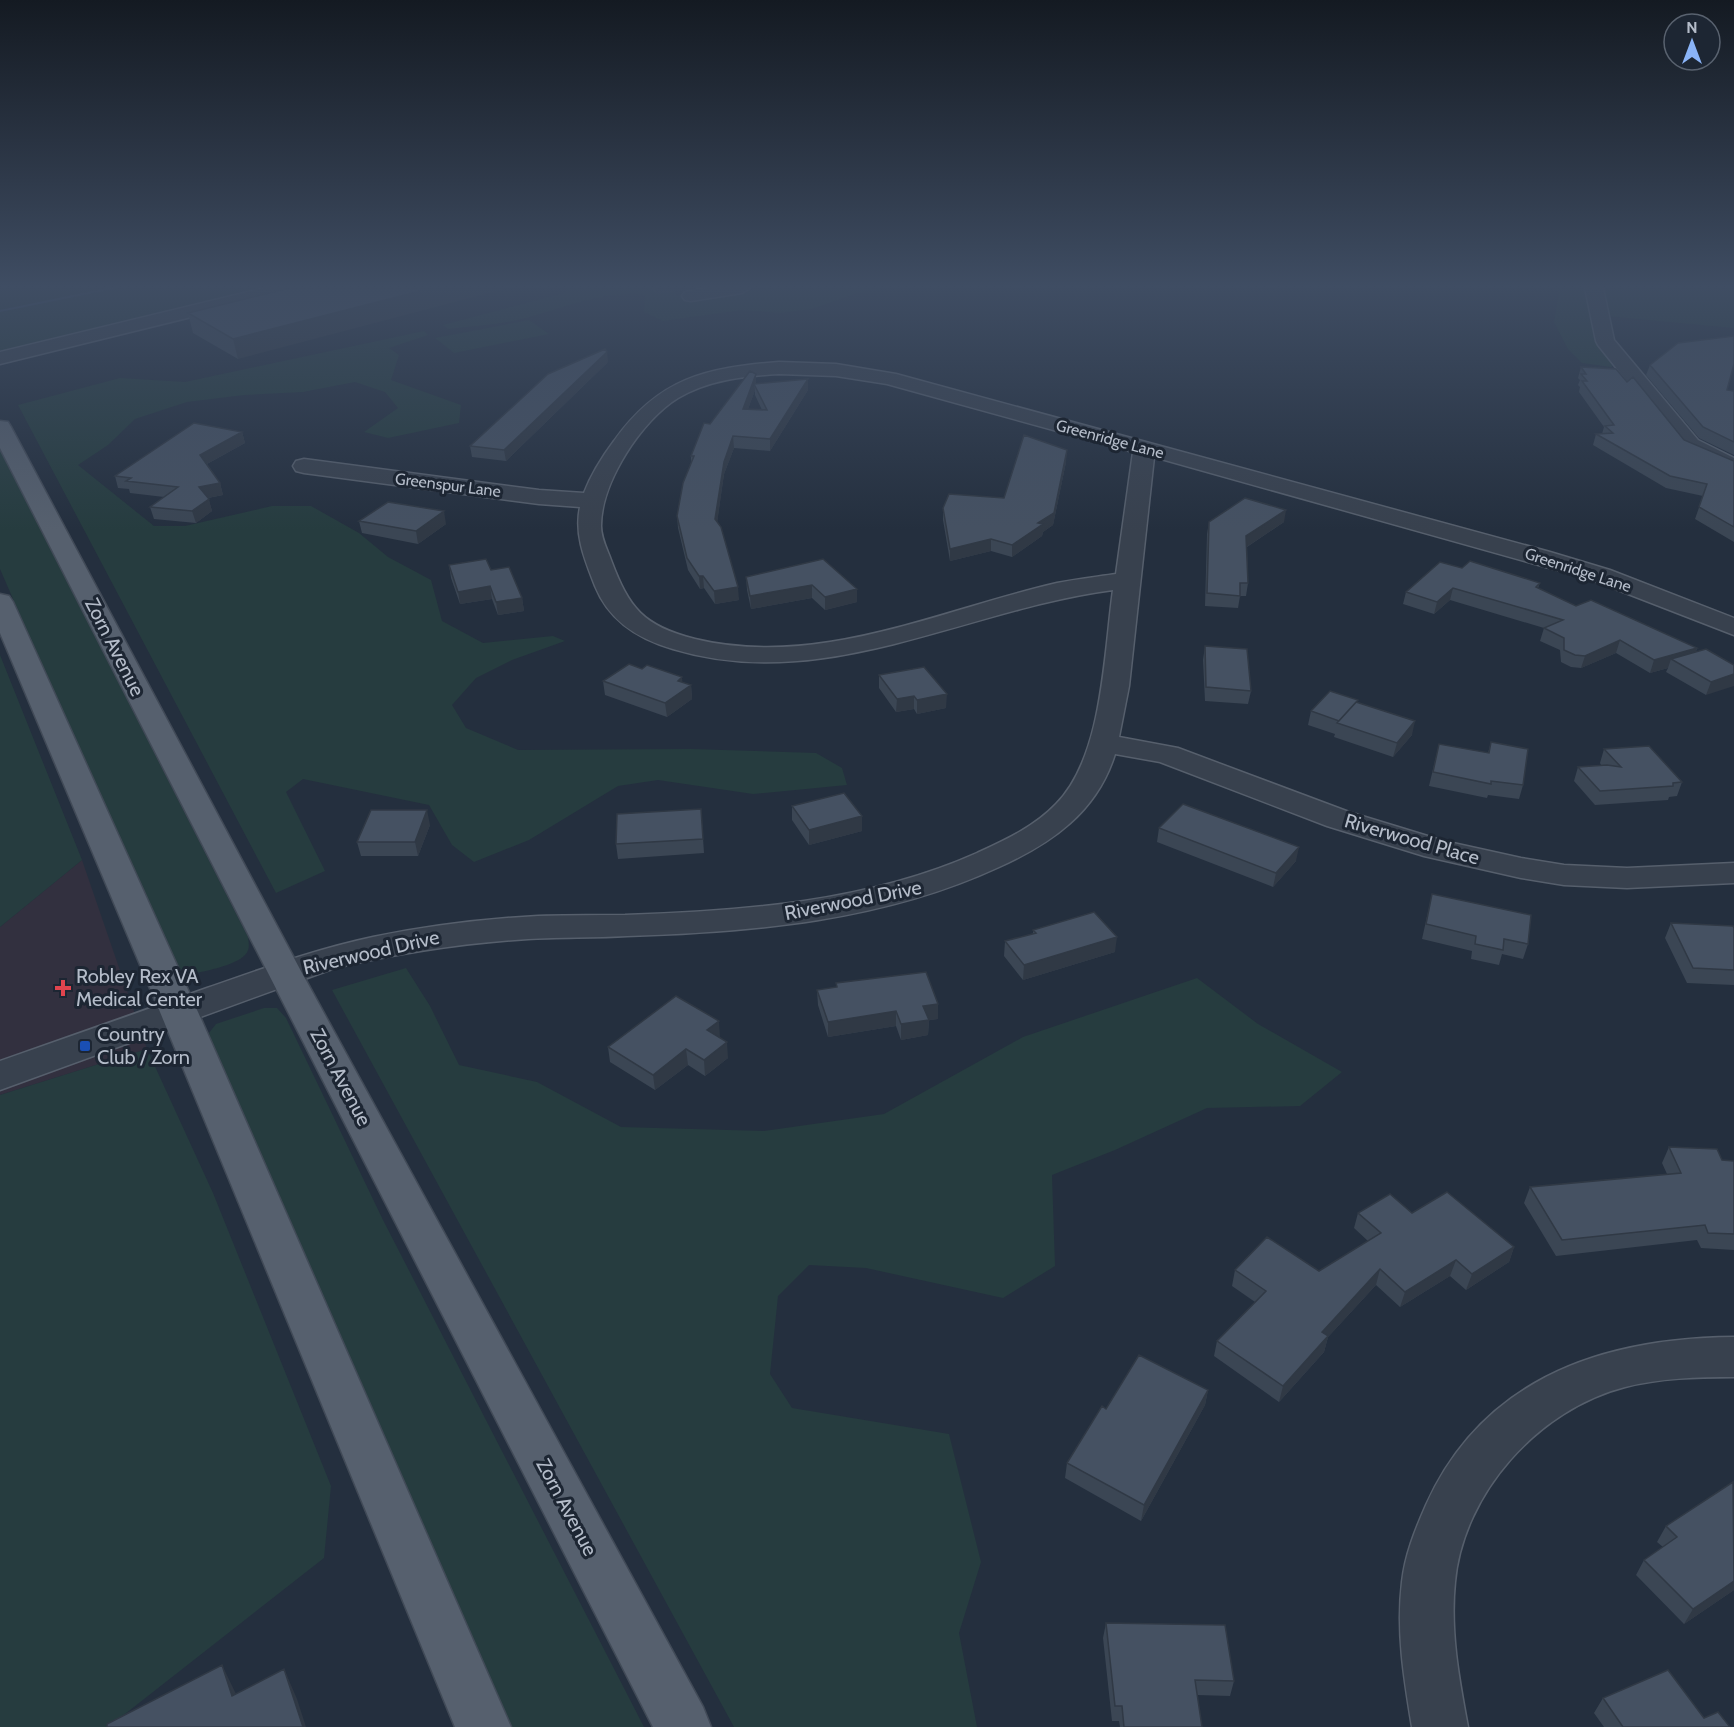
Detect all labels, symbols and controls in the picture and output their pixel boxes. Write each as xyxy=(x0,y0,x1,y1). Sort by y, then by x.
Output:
north arrow xyxy=(1662,12,1722,72)
text: N xyxy=(1686,18,1698,37)
street label: Greenridge Lane xyxy=(1054,415,1166,463)
street label: Greenspur Lane xyxy=(394,469,502,501)
street label: Greenridge Lane xyxy=(1522,544,1634,596)
street label: Zorn Avenue xyxy=(80,594,150,700)
street label: Riverwood Place xyxy=(1342,808,1482,870)
street label: Riverwood Drive xyxy=(782,875,924,925)
street label: Riverwood Drive xyxy=(300,925,442,979)
place label: Robley Rex VA Medical Center xyxy=(76,964,203,1011)
marker: Robley Rex VA Medical Center xyxy=(54,979,72,997)
place label: Country Club / Zorn xyxy=(97,1022,190,1069)
street label: Zorn Avenue xyxy=(305,1024,377,1130)
marker: Country Club / Zorn xyxy=(78,1039,92,1053)
street label: Zorn Avenue xyxy=(531,1454,603,1560)

